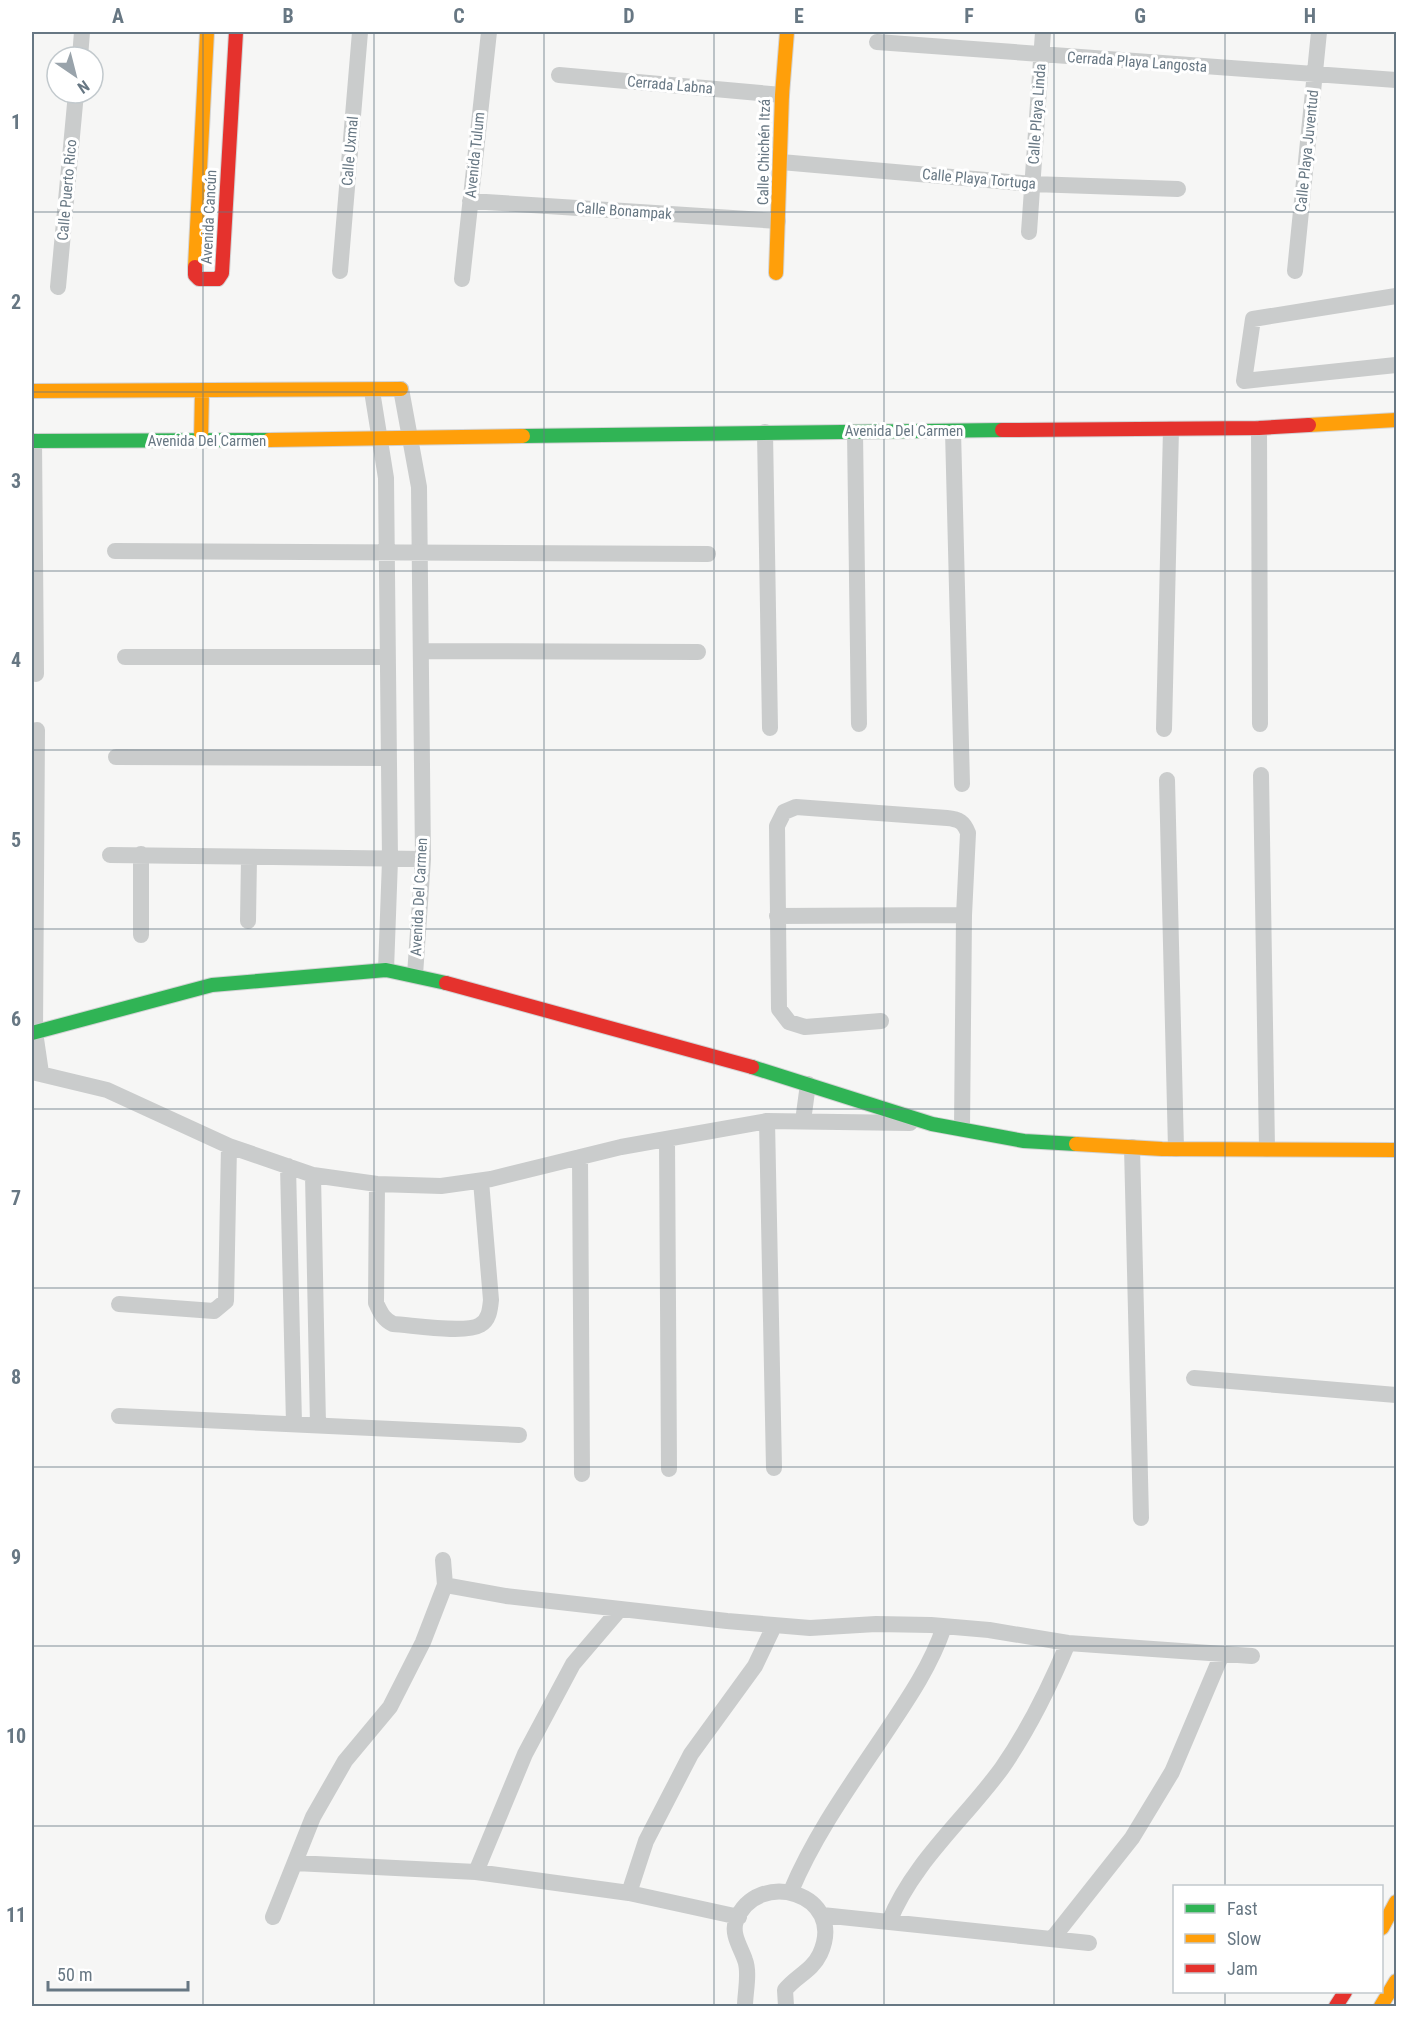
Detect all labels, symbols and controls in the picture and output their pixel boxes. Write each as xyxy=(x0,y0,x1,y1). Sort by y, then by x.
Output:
text: A xyxy=(112,4,124,28)
text: B xyxy=(282,4,294,28)
text: C xyxy=(453,4,465,28)
text: D xyxy=(623,4,635,28)
text: E xyxy=(794,4,804,28)
text: F xyxy=(964,4,974,28)
text: G xyxy=(1134,4,1146,28)
text: H xyxy=(1304,4,1316,28)
north arrow xyxy=(45,45,105,105)
street label: Cerrada Playa Langosta xyxy=(1066,48,1208,76)
street label: Calle Playa Linda xyxy=(1024,63,1050,165)
street label: Cerrada Labna xyxy=(626,72,714,98)
text: N xyxy=(74,76,93,97)
street label: Calle Playa Juventud xyxy=(1292,89,1322,213)
street label: Calle Chichén Itzá xyxy=(754,99,774,205)
text: 1 xyxy=(11,110,21,134)
street label: Avenida Tulum xyxy=(462,111,488,199)
street label: Calle Uxmal xyxy=(338,115,362,187)
street label: Calle Puerto Rico xyxy=(54,139,80,241)
street label: Calle Playa Tortuga xyxy=(921,165,1037,193)
street label: Avenida Cancún xyxy=(198,169,220,265)
street label: Calle Bonampak xyxy=(576,199,673,223)
text: 2 xyxy=(11,290,21,314)
street label: Avenida Del Carmen xyxy=(845,422,963,440)
street label: Avenida Del Carmen xyxy=(148,432,266,450)
text: 3 xyxy=(11,469,21,493)
text: 4 xyxy=(11,648,21,672)
text: 5 xyxy=(11,828,21,852)
street label: Avenida Del Carmen xyxy=(407,837,431,957)
text: 6 xyxy=(11,1007,21,1031)
text: 7 xyxy=(11,1186,21,1210)
text: 8 xyxy=(11,1365,21,1389)
text: 9 xyxy=(11,1545,21,1569)
text: 10 xyxy=(6,1724,26,1748)
legend xyxy=(1173,1885,1383,1993)
text: Fast xyxy=(1227,1898,1258,1919)
text: 11 xyxy=(6,1903,26,1927)
text: Slow xyxy=(1227,1928,1262,1949)
scale bar xyxy=(48,1954,188,1992)
text: Jam xyxy=(1227,1958,1258,1979)
text: 50 m xyxy=(57,1964,92,1985)

